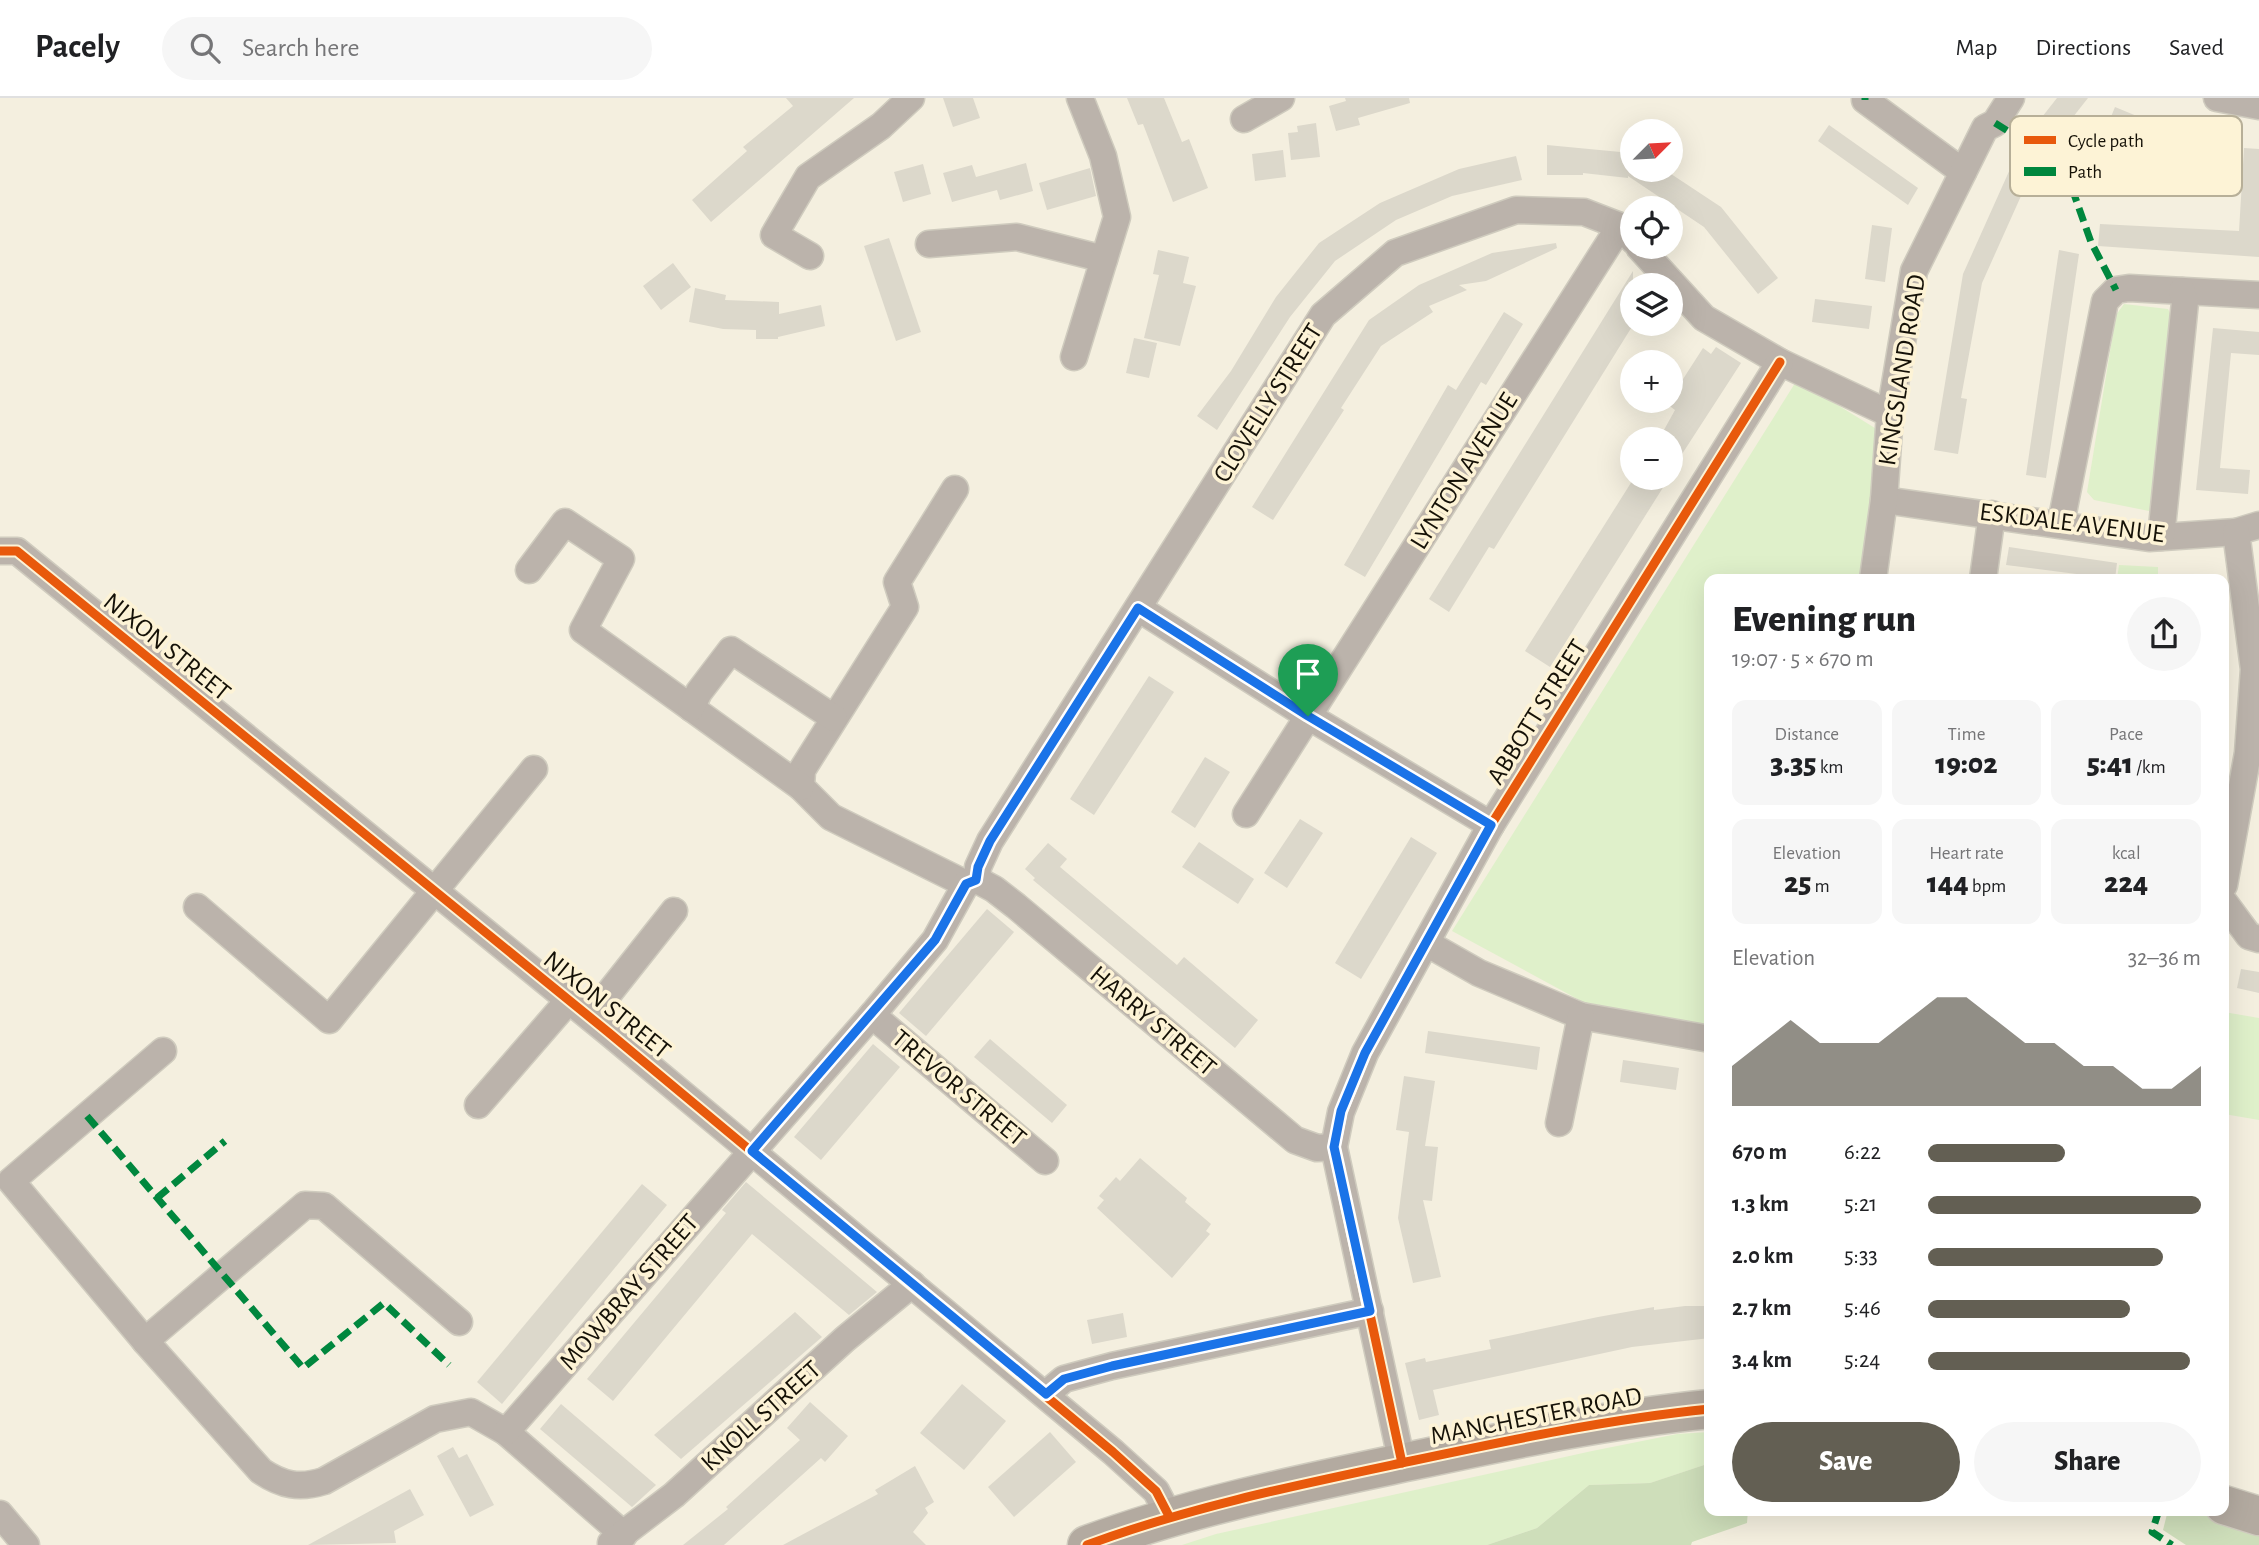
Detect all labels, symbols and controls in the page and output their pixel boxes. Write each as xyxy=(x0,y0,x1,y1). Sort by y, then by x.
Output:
search box xyxy=(162,17,652,80)
icon: search xyxy=(186,29,224,67)
text: Pacely xyxy=(35,31,120,64)
text: Search here xyxy=(242,35,360,61)
text: Map xyxy=(1955,36,1997,60)
text: Directions xyxy=(2035,36,2131,60)
text: Saved xyxy=(2169,36,2224,60)
legend xyxy=(2010,116,2242,196)
north arrow xyxy=(1620,119,1684,182)
map controls xyxy=(1620,119,1683,490)
text: Cycle path xyxy=(2068,132,2144,151)
text: Path xyxy=(2068,163,2102,182)
button: locate xyxy=(1620,196,1683,259)
button: layers xyxy=(1620,273,1683,336)
street label: KINGSLAND ROAD xyxy=(1874,273,1930,467)
street label: CLOVELLY STREET xyxy=(1209,319,1327,487)
button: + xyxy=(1620,350,1683,413)
street label: LYNTON AVENUE xyxy=(1406,388,1522,554)
button: − xyxy=(1620,427,1683,490)
street label: ESKDALE AVENUE xyxy=(1978,499,2166,547)
street label: NIXON STREET xyxy=(99,588,236,706)
button: share xyxy=(2127,597,2201,671)
text: Evening run xyxy=(1732,601,1916,639)
street label: ABBOTT STREET xyxy=(1482,635,1592,789)
pin xyxy=(1278,644,1338,716)
text: 19:07 · 5 × 670 m xyxy=(1732,648,1874,671)
icon: arrive xyxy=(1289,655,1327,693)
text: Distance xyxy=(1775,725,1839,744)
text: Time xyxy=(1948,725,1985,744)
text: Pace xyxy=(2109,725,2143,744)
text: 3.35 xyxy=(1770,749,1817,779)
text: 19:02 xyxy=(1935,749,1998,779)
text: 5:41 xyxy=(2087,749,2133,779)
text: km xyxy=(1817,758,1844,777)
text: /km xyxy=(2133,758,2166,777)
text: Elevation xyxy=(1772,844,1841,863)
text: Heart rate xyxy=(1929,844,2004,863)
text: kcal xyxy=(2112,844,2141,863)
text: 25 xyxy=(1784,868,1811,898)
text: 144 xyxy=(1927,868,1969,898)
text: 224 xyxy=(2104,868,2148,898)
text: m xyxy=(1811,877,1830,896)
text: bpm xyxy=(1969,877,2006,896)
street label: NIXON STREET xyxy=(539,946,676,1064)
text: Elevation xyxy=(1732,947,1815,970)
text: 32–36 m xyxy=(2128,947,2201,970)
street label: HARRY STREET xyxy=(1085,961,1221,1081)
street label: TREVOR STREET xyxy=(887,1025,1031,1151)
text: 670 m xyxy=(1732,1141,1787,1164)
text: 6:22 xyxy=(1844,1141,1881,1164)
text: 1.3 km xyxy=(1732,1193,1789,1216)
text: 5:21 xyxy=(1844,1193,1877,1216)
street label: MOWBRAY STREET xyxy=(555,1209,704,1375)
text: 2.0 km xyxy=(1732,1245,1794,1268)
text: 5:33 xyxy=(1844,1245,1878,1268)
text: 2.7 km xyxy=(1732,1297,1791,1320)
text: 5:46 xyxy=(1844,1297,1881,1320)
text: 3.4 km xyxy=(1732,1349,1792,1372)
text: 5:24 xyxy=(1844,1349,1880,1372)
street label: KNOLL STREET xyxy=(696,1356,826,1476)
street label: MANCHESTER ROAD xyxy=(1428,1383,1644,1449)
button: Save xyxy=(1732,1422,1960,1502)
button: Share xyxy=(1974,1422,2201,1502)

